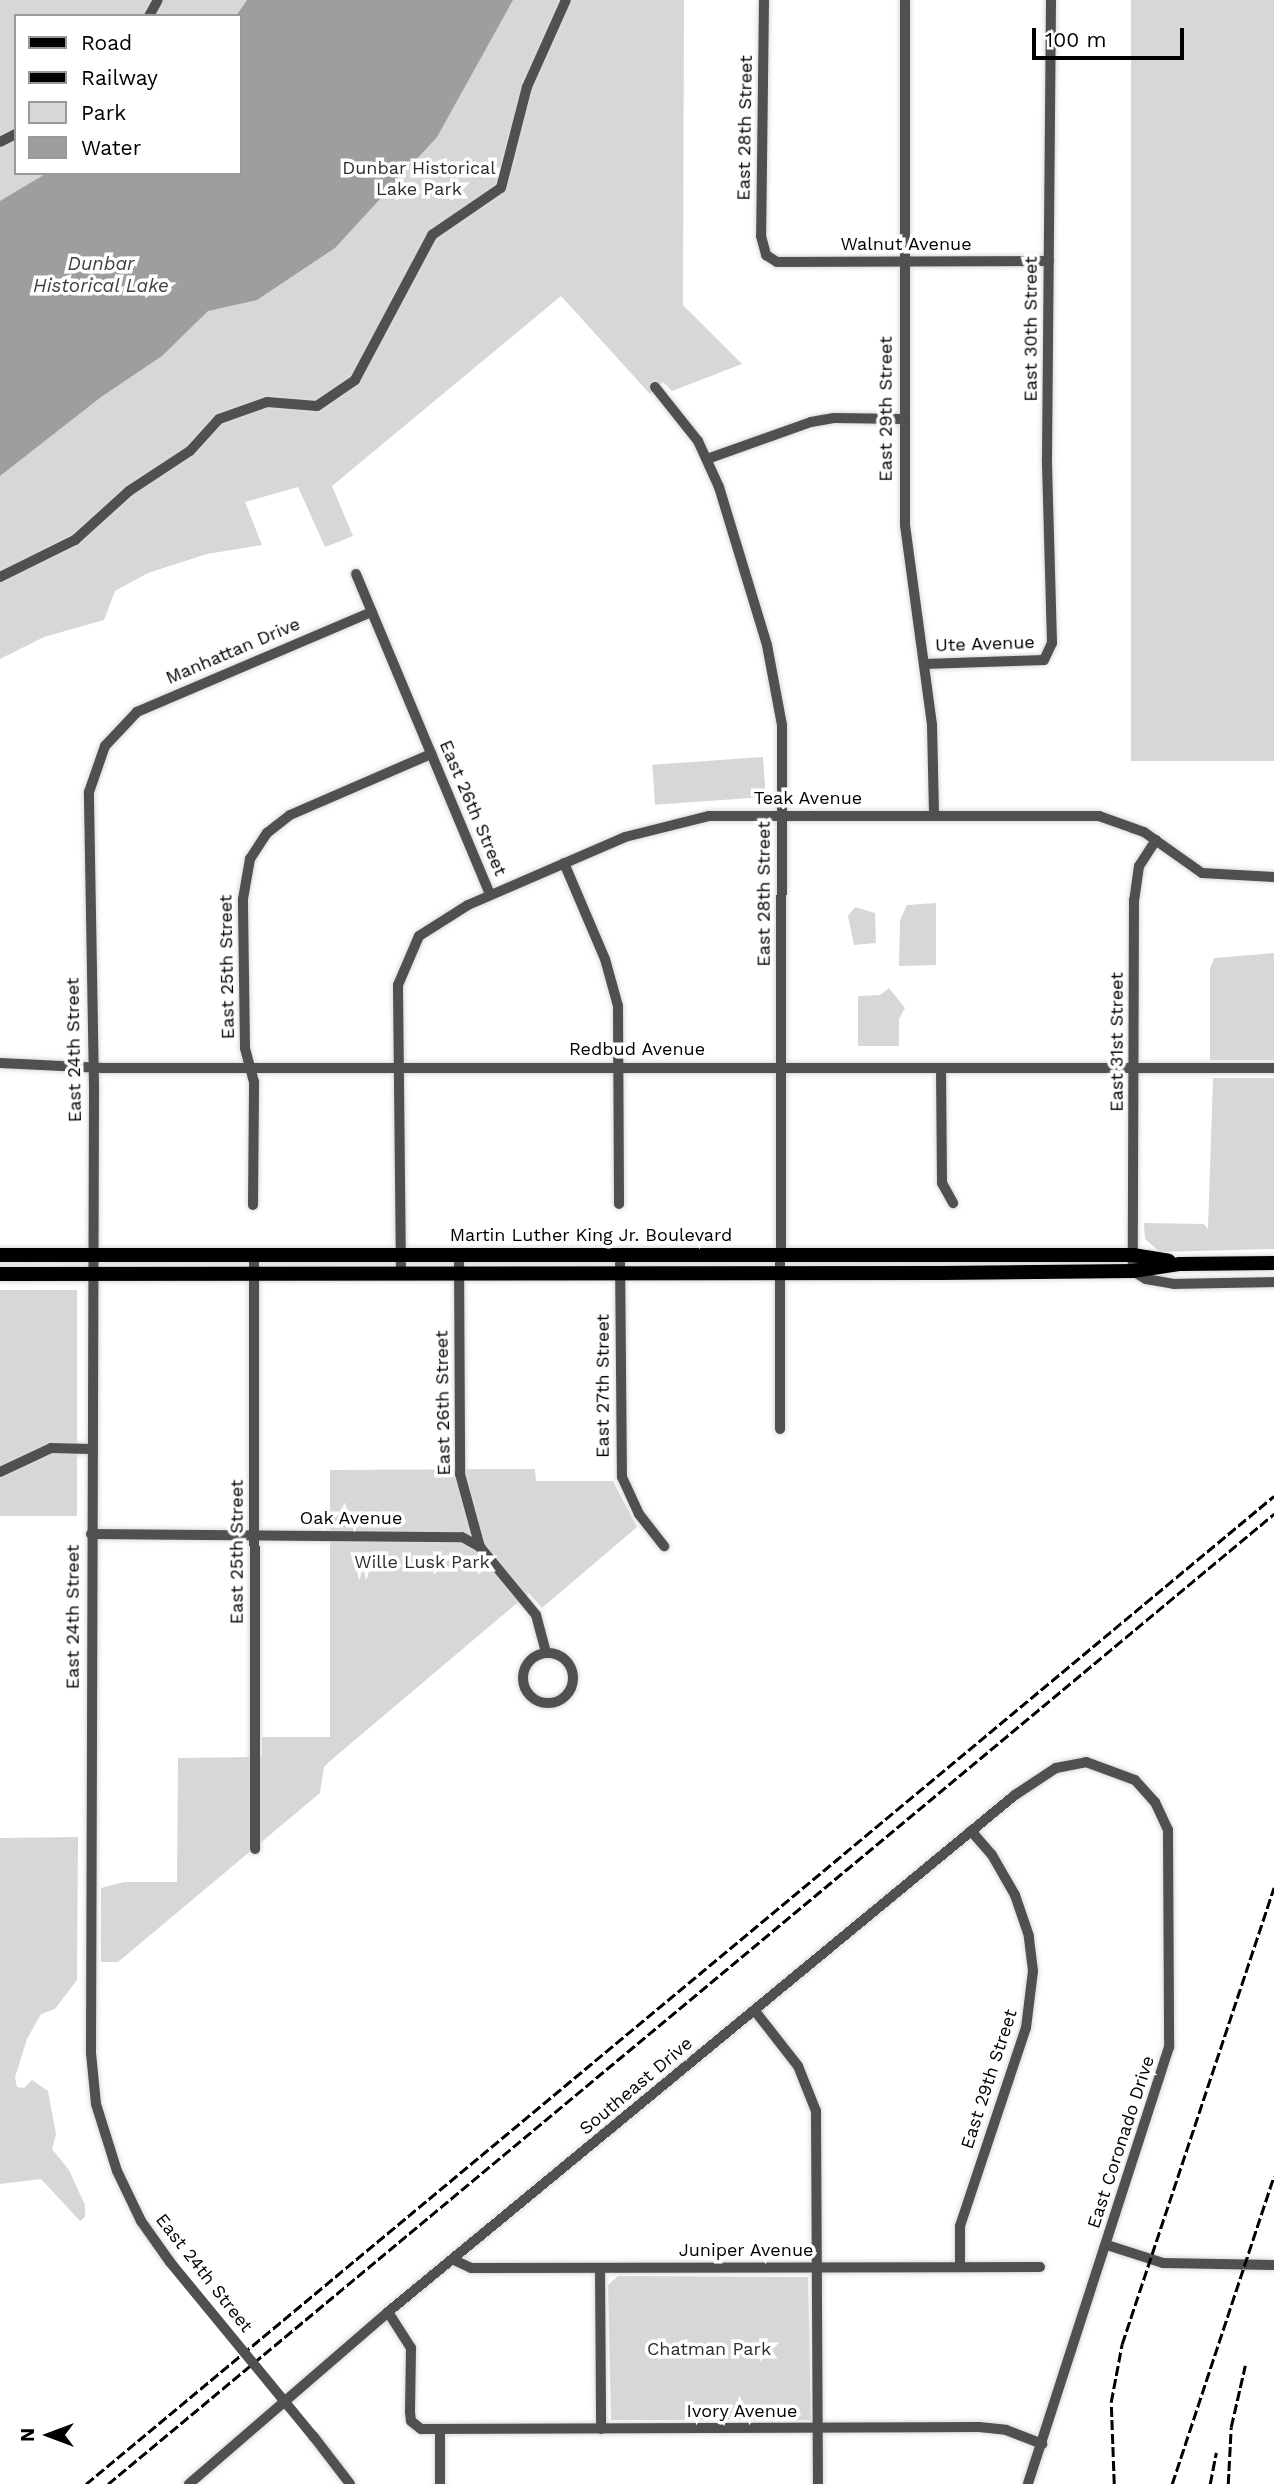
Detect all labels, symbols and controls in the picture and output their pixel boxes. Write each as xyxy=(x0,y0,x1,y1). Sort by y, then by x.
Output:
legend xyxy=(14,14,242,175)
scale bar xyxy=(1036,14,1188,58)
text: 100 m xyxy=(1045,27,1107,52)
text: Road xyxy=(81,30,132,55)
street label: East 28th Street xyxy=(733,55,757,201)
text: Railway xyxy=(81,65,158,90)
text: Park xyxy=(81,100,126,125)
text: Water xyxy=(81,135,141,160)
park label: Dunbar Historical Lake Park xyxy=(342,158,496,200)
street label: Walnut Avenue xyxy=(840,233,972,255)
water label: Dunbar Historical Lake xyxy=(33,253,169,297)
street label: East 30th Street xyxy=(1020,256,1042,402)
street label: East 29th Street xyxy=(875,336,897,482)
street label: Manhattan Drive xyxy=(163,613,303,689)
street label: Ute Avenue xyxy=(934,631,1036,657)
street label: East 26th Street xyxy=(435,737,511,879)
street label: Teak Avenue xyxy=(753,787,863,809)
street label: East 28th Street xyxy=(753,821,775,967)
street label: East 25th Street xyxy=(215,894,239,1040)
street label: East 31st Street xyxy=(1106,972,1128,1112)
street label: East 24th Street xyxy=(62,977,86,1123)
street label: Redbud Avenue xyxy=(569,1038,705,1060)
street label: Martin Luther King Jr. Boulevard xyxy=(449,1224,733,1246)
street label: East 27th Street xyxy=(592,1314,614,1458)
street label: East 26th Street xyxy=(431,1330,455,1476)
street label: East 25th Street xyxy=(226,1480,248,1624)
street label: Oak Avenue xyxy=(299,1507,403,1529)
street label: East 24th Street xyxy=(62,1545,84,1689)
park label: Wille Lusk Park xyxy=(354,1551,490,1573)
street label: East 29th Street xyxy=(956,2007,1022,2151)
street label: Southeast Drive xyxy=(575,2033,697,2139)
street label: East Coronado Drive xyxy=(1083,2053,1159,2231)
street label: East 24th Street xyxy=(151,2209,257,2337)
street label: Juniper Avenue xyxy=(678,2239,814,2261)
park label: Chatman Park xyxy=(647,2338,771,2360)
north arrow xyxy=(14,2400,84,2470)
street label: Ivory Avenue xyxy=(686,2400,798,2422)
text: N xyxy=(16,2428,39,2442)

